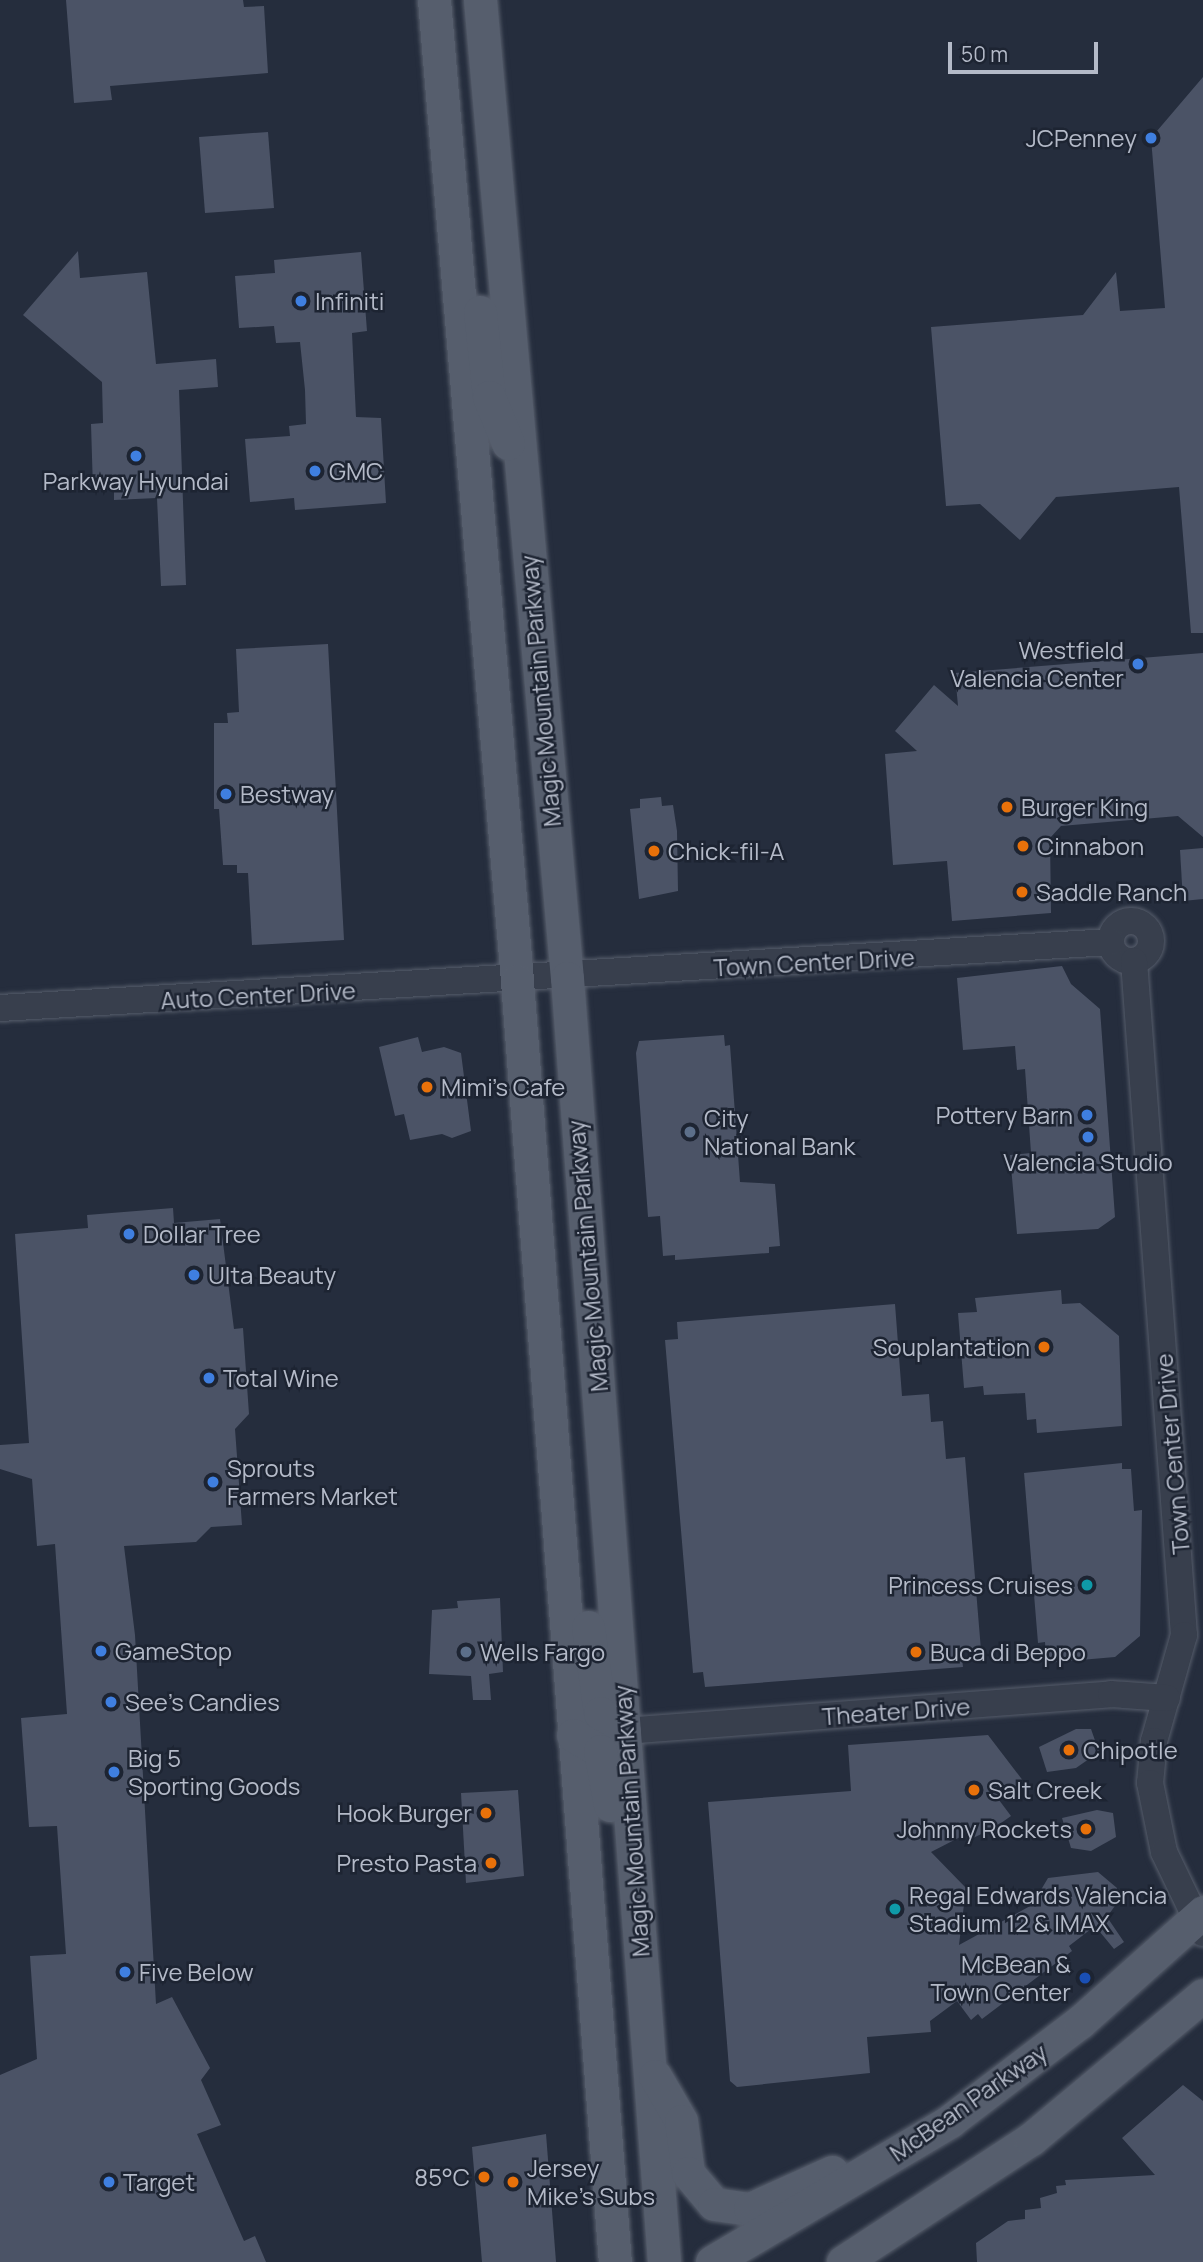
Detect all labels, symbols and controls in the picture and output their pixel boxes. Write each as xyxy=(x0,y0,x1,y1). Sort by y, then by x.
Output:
scale bar xyxy=(951,28,1102,72)
text: 50 m xyxy=(961,40,1008,68)
place label: JCPenney xyxy=(1026,124,1137,152)
marker: JCPenney xyxy=(1143,130,1159,146)
place label: Infiniti xyxy=(315,287,384,315)
marker: Infiniti xyxy=(293,293,309,309)
marker: Parkway Hyundai xyxy=(128,448,144,464)
place label: GMC xyxy=(329,457,383,485)
marker: GMC xyxy=(307,463,323,479)
place label: Parkway Hyundai xyxy=(43,467,229,495)
street label: Magic Mountain Parkway xyxy=(514,554,566,828)
place label: Westfield Valencia Center xyxy=(950,636,1124,692)
marker: Westfield Valencia Center xyxy=(1130,656,1146,672)
place label: Bestway xyxy=(240,780,334,808)
marker: Bestway xyxy=(218,786,234,802)
place label: Burger King xyxy=(1021,793,1148,821)
marker: Burger King xyxy=(999,799,1015,815)
place label: Cinnabon xyxy=(1037,832,1144,860)
place label: Chick-fil-A xyxy=(668,837,784,865)
marker: Cinnabon xyxy=(1015,838,1031,854)
marker: Chick-fil-A xyxy=(646,843,662,859)
place label: Saddle Ranch xyxy=(1036,878,1187,906)
marker: Saddle Ranch xyxy=(1014,884,1030,900)
street label: Town Center Drive xyxy=(713,942,915,982)
street label: Auto Center Drive xyxy=(160,976,356,1014)
place label: Mimi's Cafe xyxy=(441,1073,565,1101)
marker: Mimi's Cafe xyxy=(419,1079,435,1095)
place label: Pottery Barn xyxy=(936,1101,1073,1129)
place label: City National Bank xyxy=(704,1104,855,1160)
marker: Pottery Barn xyxy=(1079,1107,1095,1123)
street label: Magic Mountain Parkway xyxy=(561,1119,613,1393)
marker: City National Bank xyxy=(682,1124,698,1140)
marker: Valencia Studio xyxy=(1080,1129,1096,1145)
place label: Valencia Studio xyxy=(1003,1148,1173,1176)
place label: Dollar Tree xyxy=(143,1220,261,1248)
marker: Dollar Tree xyxy=(121,1226,137,1242)
place label: Ulta Beauty xyxy=(208,1261,336,1289)
marker: Ulta Beauty xyxy=(186,1267,202,1283)
place label: Souplantation xyxy=(873,1333,1030,1361)
marker: Souplantation xyxy=(1036,1339,1052,1355)
street label: Town Center Drive xyxy=(1149,1352,1195,1556)
place label: Total Wine xyxy=(223,1364,339,1392)
marker: Total Wine xyxy=(201,1370,217,1386)
place label: Sprouts Farmers Market xyxy=(227,1454,398,1510)
marker: Sprouts Farmers Market xyxy=(205,1474,221,1490)
place label: Princess Cruises xyxy=(888,1571,1073,1599)
marker: Princess Cruises xyxy=(1079,1577,1095,1593)
place label: GameStop xyxy=(115,1637,232,1665)
place label: Wells Fargo xyxy=(480,1638,605,1666)
place label: Buca di Beppo xyxy=(930,1638,1086,1666)
marker: GameStop xyxy=(93,1643,109,1659)
marker: Wells Fargo xyxy=(458,1644,474,1660)
marker: Buca di Beppo xyxy=(908,1644,924,1660)
street label: Magic Mountain Parkway xyxy=(607,1684,655,1958)
place label: See's Candies xyxy=(125,1688,280,1716)
street label: Theater Drive xyxy=(821,1691,971,1731)
marker: See's Candies xyxy=(103,1694,119,1710)
place label: Chipotle xyxy=(1083,1736,1178,1764)
marker: Chipotle xyxy=(1061,1742,1077,1758)
place label: Big 5 Sporting Goods xyxy=(128,1744,300,1800)
marker: Big 5 Sporting Goods xyxy=(106,1764,122,1780)
place label: Salt Creek xyxy=(988,1776,1102,1804)
marker: Salt Creek xyxy=(966,1782,982,1798)
place label: Hook Burger xyxy=(336,1799,472,1827)
marker: Hook Burger xyxy=(478,1805,494,1821)
place label: Johnny Rockets xyxy=(896,1815,1072,1843)
marker: Johnny Rockets xyxy=(1078,1821,1094,1837)
place label: Presto Pasta xyxy=(337,1849,477,1877)
marker: Presto Pasta xyxy=(483,1855,499,1871)
place label: Regal Edwards Valencia Stadium 12 & IMAX xyxy=(909,1881,1167,1937)
marker: Regal Edwards Valencia Stadium 12 & IMAX xyxy=(887,1901,903,1917)
place label: McBean & Town Center xyxy=(931,1950,1071,2006)
place label: Five Below xyxy=(139,1958,254,1986)
marker: Five Below xyxy=(117,1964,133,1980)
marker: McBean & Town Center xyxy=(1077,1970,1093,1986)
street label: McBean Parkway xyxy=(884,2037,1052,2167)
place label: Jersey Mike's Subs xyxy=(527,2154,655,2210)
place label: 85°C xyxy=(414,2163,470,2191)
place label: Target xyxy=(123,2168,195,2196)
marker: 85°C xyxy=(476,2169,492,2185)
marker: Target xyxy=(101,2174,117,2190)
marker: Jersey Mike's Subs xyxy=(505,2174,521,2190)

